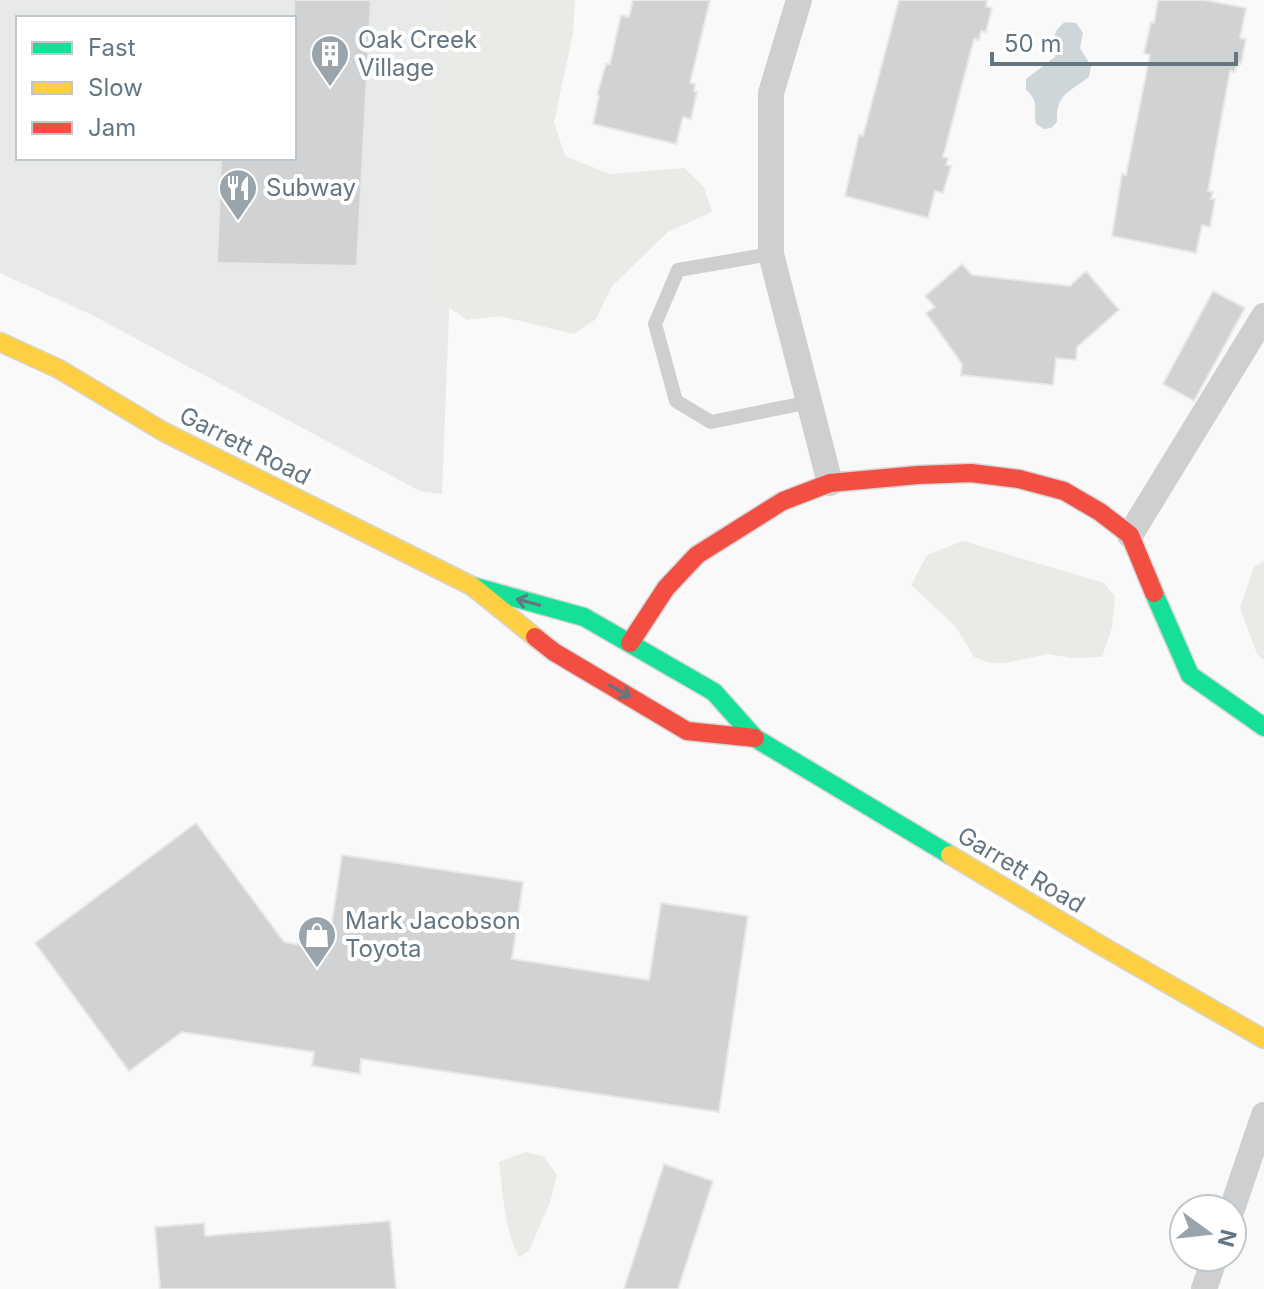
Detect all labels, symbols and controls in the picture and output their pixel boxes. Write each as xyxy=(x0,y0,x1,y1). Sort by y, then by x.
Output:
legend xyxy=(16,16,296,160)
scale bar xyxy=(992,16,1236,66)
place label: Oak Creek Village xyxy=(358,25,477,82)
text: 50 m xyxy=(1004,29,1062,58)
text: Fast xyxy=(88,33,136,62)
building icon: Oak Creek Village xyxy=(309,33,351,88)
text: Slow xyxy=(88,73,143,102)
text: Jam xyxy=(88,113,136,142)
restaurant icon: Subway xyxy=(217,167,259,222)
place label: Subway xyxy=(266,173,356,202)
street label: Garrett Road xyxy=(175,400,316,491)
one-way arrow xyxy=(515,593,541,608)
one-way arrow xyxy=(608,684,632,699)
street label: Garrett Road xyxy=(952,820,1090,919)
place label: Mark Jacobson Toyota xyxy=(345,906,521,963)
shop icon: Mark Jacobson Toyota xyxy=(296,914,338,969)
north arrow xyxy=(1168,1193,1248,1273)
text: N xyxy=(1213,1227,1242,1250)

